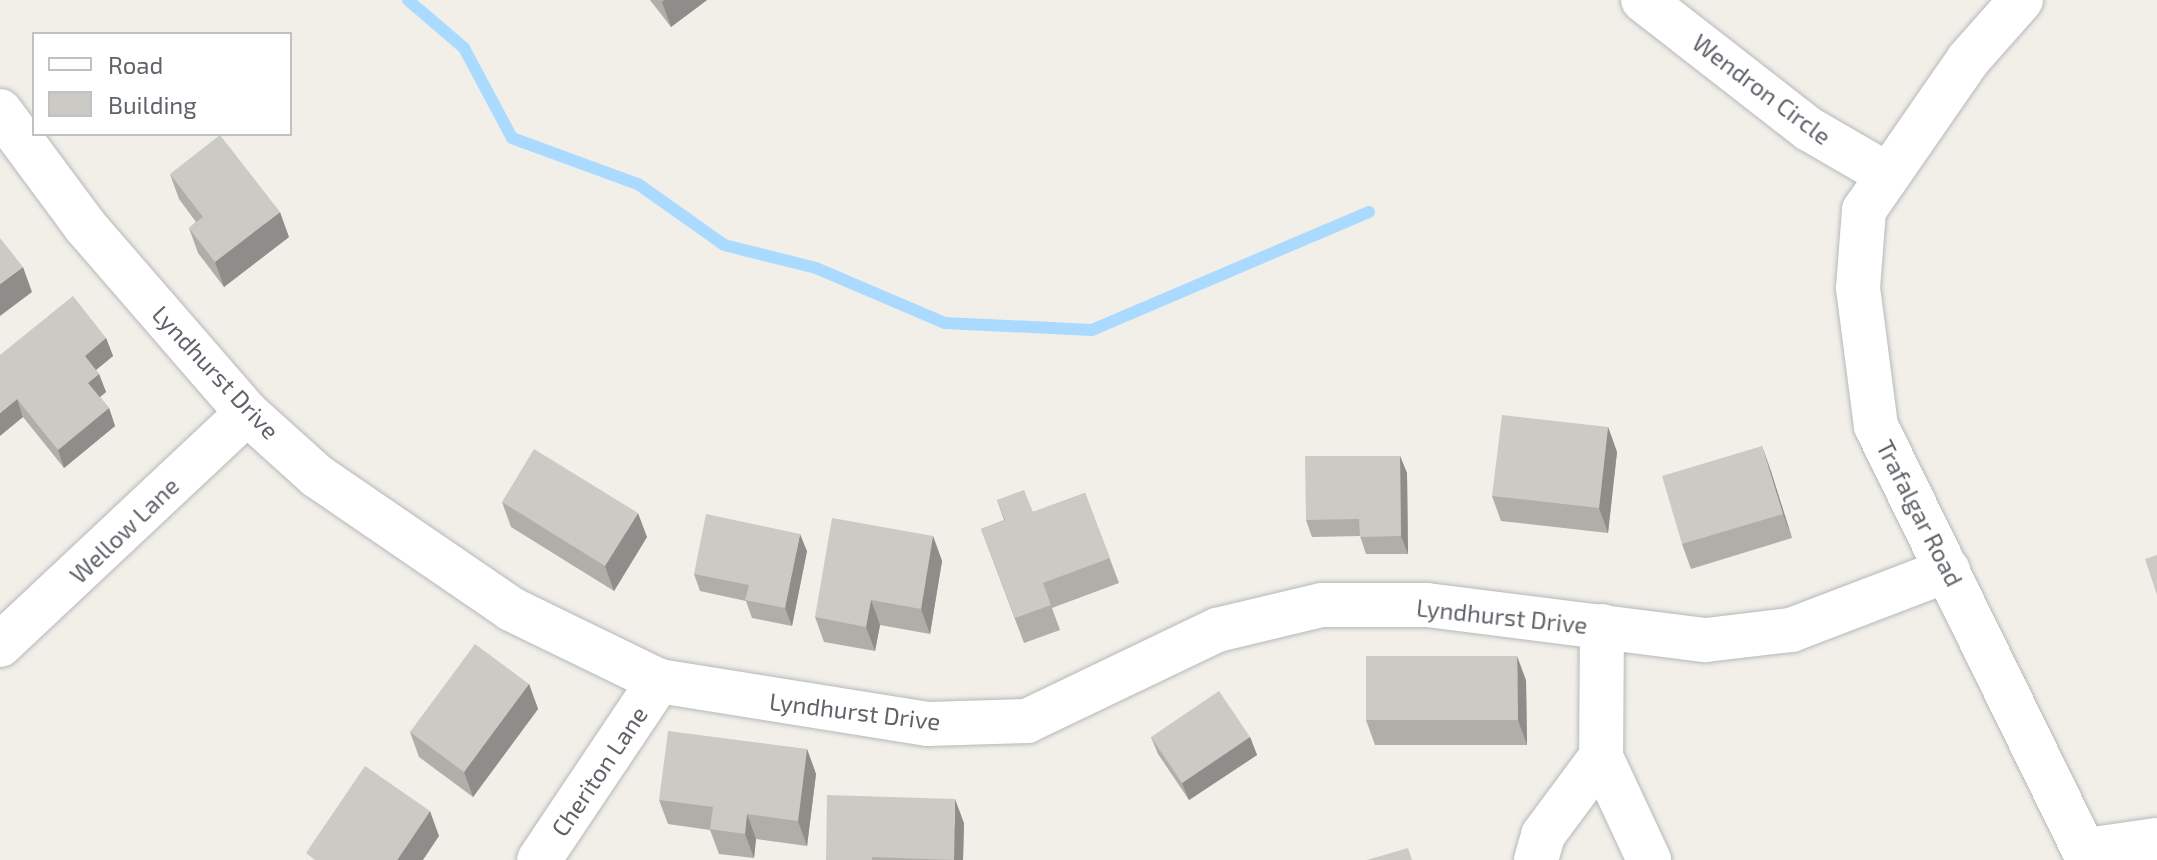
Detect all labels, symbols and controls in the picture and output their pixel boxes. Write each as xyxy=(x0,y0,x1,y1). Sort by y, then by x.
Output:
street label: Wendron Circle xyxy=(1687,28,1837,150)
legend xyxy=(32,32,292,136)
text: Road xyxy=(108,50,163,79)
text: Building xyxy=(108,90,197,119)
street label: Lyndhurst Drive xyxy=(147,299,285,445)
street label: Trafalgar Road xyxy=(1871,435,1969,591)
street label: Wellow Lane xyxy=(63,471,185,589)
street label: Lyndhurst Drive xyxy=(1415,593,1589,639)
street label: Lyndhurst Drive xyxy=(768,686,942,736)
street label: Cheriton Lane xyxy=(545,701,653,841)

